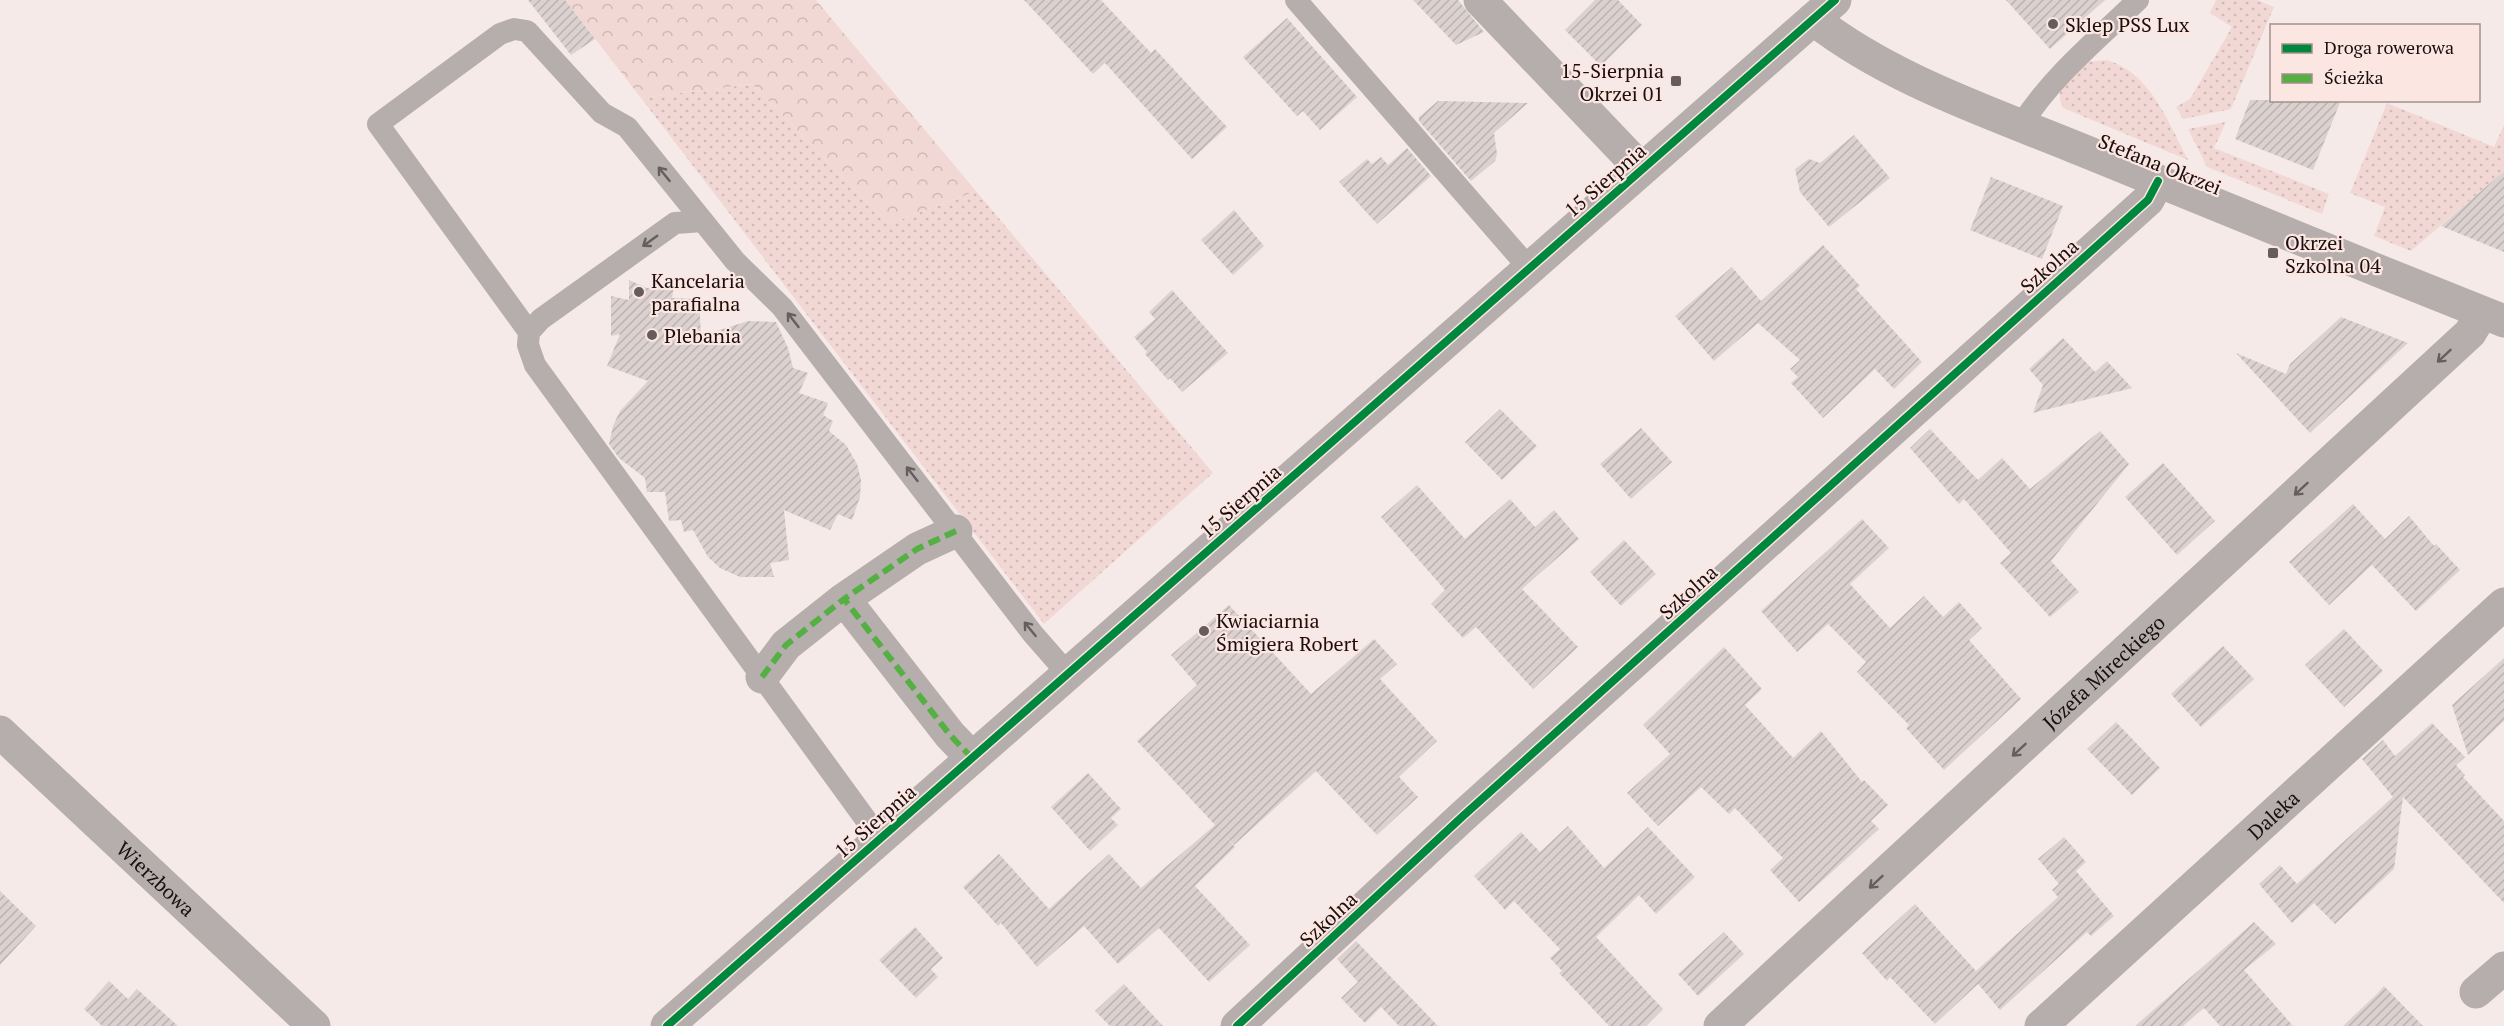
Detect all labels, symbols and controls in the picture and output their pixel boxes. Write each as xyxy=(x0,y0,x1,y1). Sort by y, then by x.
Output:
place label: Sklep PSS Lux xyxy=(2065,11,2190,38)
marker: Sklep PSS Lux xyxy=(2046,17,2060,31)
legend xyxy=(2270,24,2480,102)
text: Droga rowerowa xyxy=(2324,35,2454,59)
place label: 15-Sierpnia Okrzei 01 xyxy=(1560,57,1664,107)
text: Ścieżka xyxy=(2324,65,2383,89)
marker: 15-Sierpnia Okrzei 01 xyxy=(1669,74,1683,88)
street label: Stefana Okrzei xyxy=(2095,127,2225,201)
street label: 15 Sierpnia xyxy=(1558,137,1652,223)
one-way arrow xyxy=(658,166,671,182)
place label: Okrzei Szkolna 04 xyxy=(2285,229,2381,279)
street label: Szkolna xyxy=(2014,233,2084,299)
one-way arrow xyxy=(643,235,659,247)
marker: Okrzei Szkolna 04 xyxy=(2266,246,2280,260)
place label: Kancelaria parafialna xyxy=(651,267,745,317)
marker: Kancelaria parafialna xyxy=(632,285,646,299)
one-way arrow xyxy=(786,312,799,328)
place label: Plebania xyxy=(664,322,741,349)
marker: Plebania xyxy=(645,328,659,342)
one-way arrow xyxy=(2437,349,2452,364)
street label: 15 Sierpnia xyxy=(1193,458,1287,544)
one-way arrow xyxy=(906,466,919,482)
one-way arrow xyxy=(2294,482,2309,496)
street label: Szkolna xyxy=(1653,559,1723,625)
place label: Kwiaciarnia Śmigiera Robert xyxy=(1216,607,1359,657)
street label: Józefa Mireckiego xyxy=(2036,608,2170,735)
one-way arrow xyxy=(1024,621,1037,637)
marker: Kwiaciarnia Śmigiera Robert xyxy=(1197,624,1211,638)
one-way arrow xyxy=(2012,743,2027,757)
street label: 15 Sierpnia xyxy=(828,778,922,864)
street label: Daleka xyxy=(2242,784,2305,845)
street label: Wierzbowa xyxy=(111,835,201,922)
one-way arrow xyxy=(1869,875,1884,889)
street label: Szkolna xyxy=(1293,885,1363,953)

